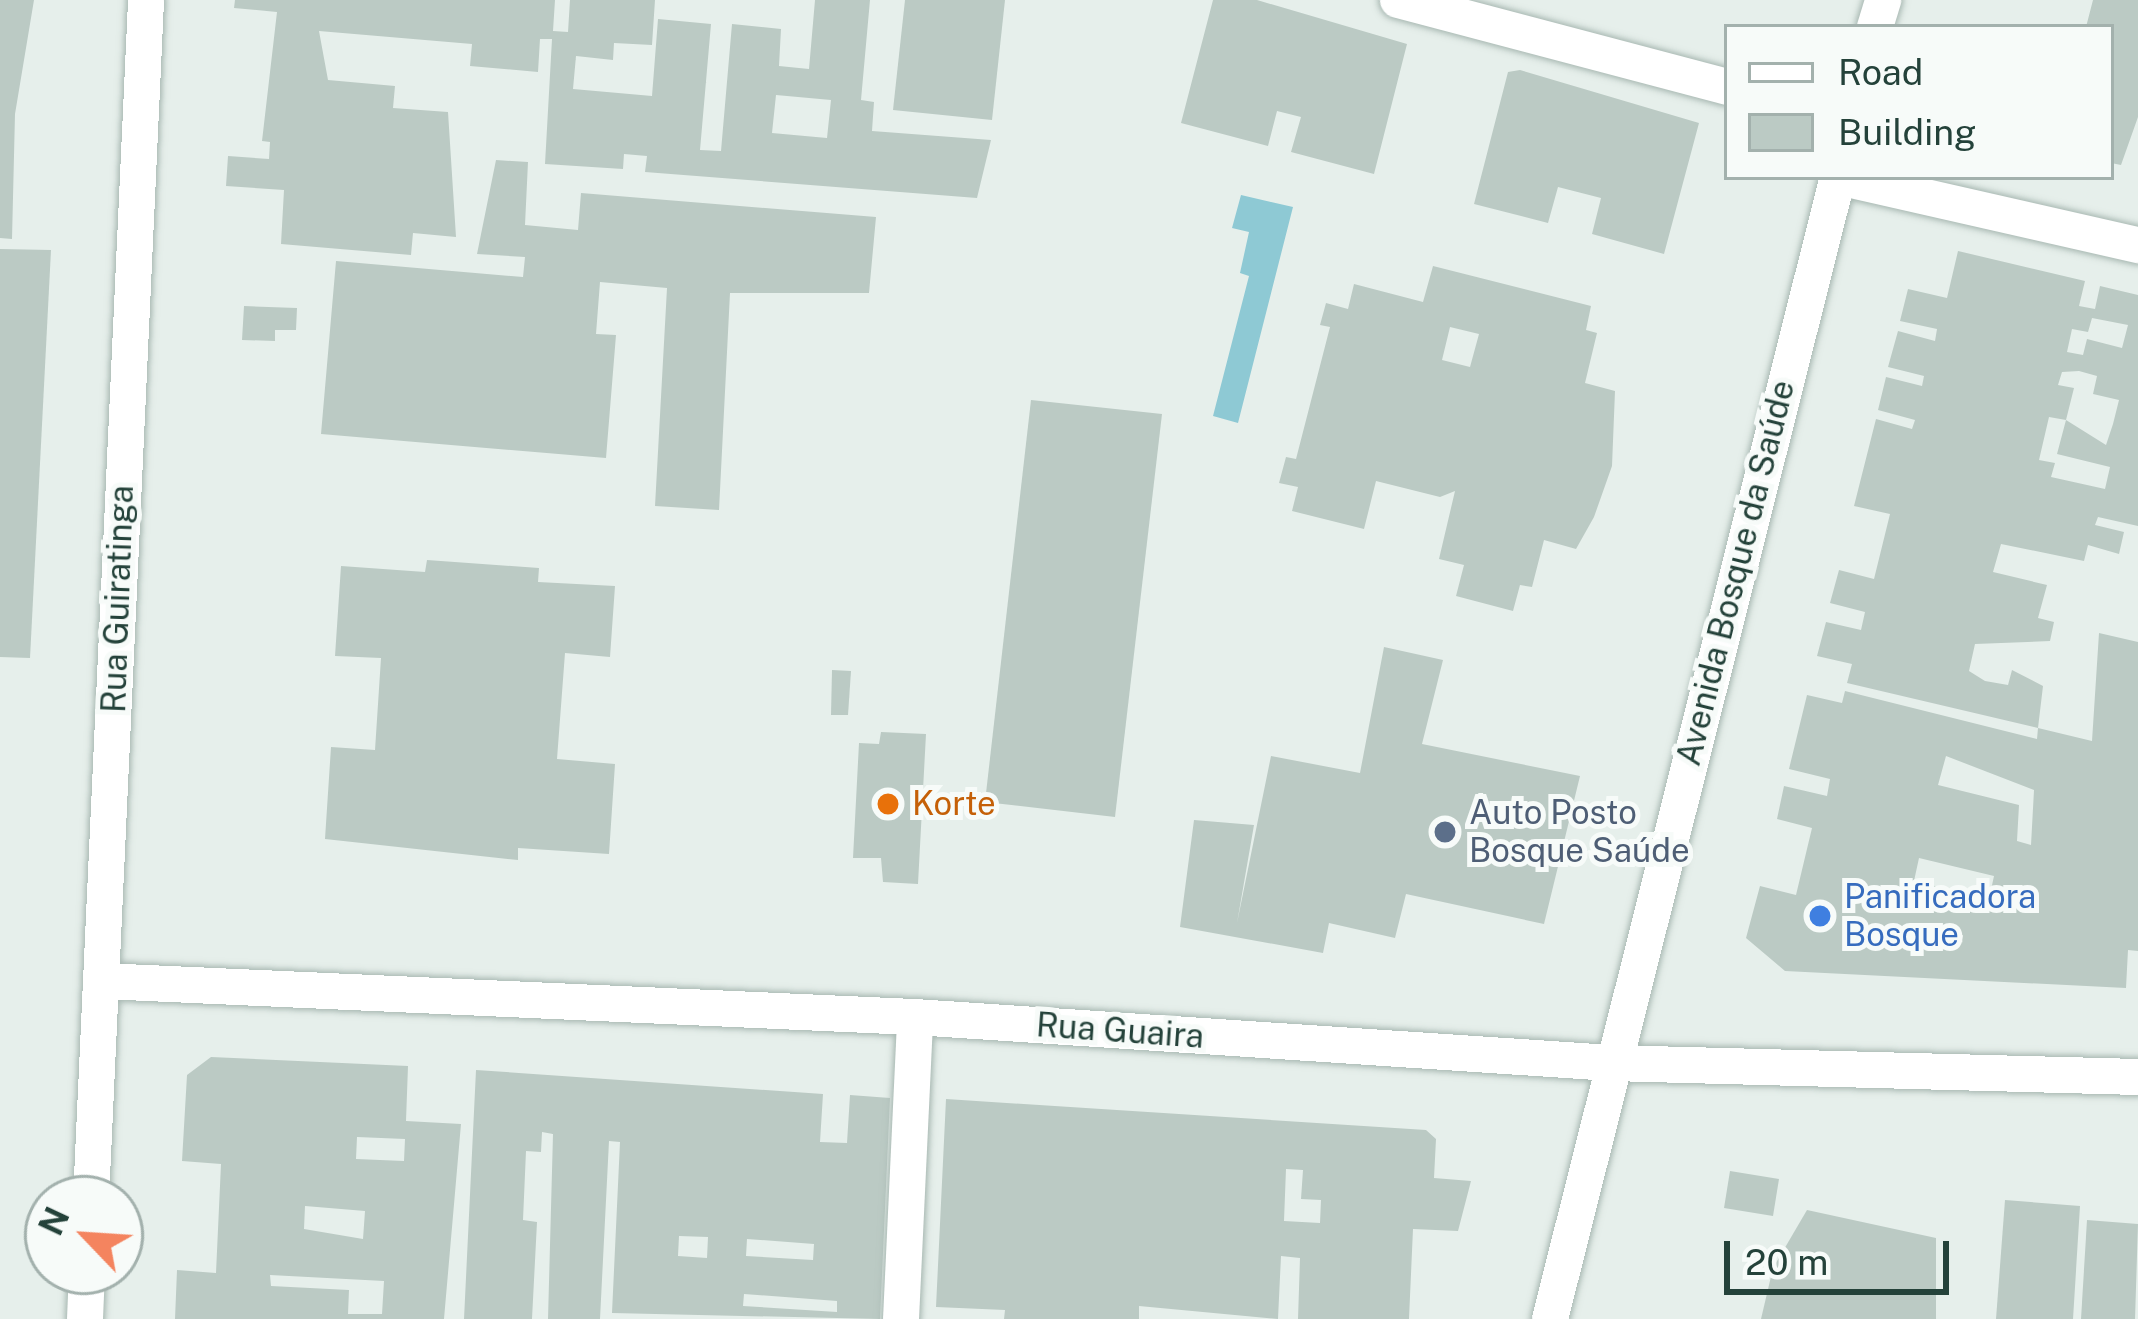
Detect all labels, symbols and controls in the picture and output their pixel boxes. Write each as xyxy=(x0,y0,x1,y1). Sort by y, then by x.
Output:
legend xyxy=(1724,24,2114,180)
text: Road xyxy=(1838,51,1923,93)
text: Building xyxy=(1838,111,1976,153)
street label: Avenida Bosque da Saúde xyxy=(1669,376,1803,770)
street label: Rua Guiratinga xyxy=(94,484,142,714)
place label: Korte xyxy=(912,784,996,824)
marker: Korte xyxy=(875,791,901,817)
place label: Auto Posto Bosque Saúde xyxy=(1469,793,1690,871)
marker: Auto Posto Bosque Saúde xyxy=(1432,819,1458,845)
place label: Panificadora Bosque xyxy=(1844,877,2036,955)
marker: Panificadora Bosque xyxy=(1807,903,1833,929)
street label: Rua Guaira xyxy=(1035,1005,1205,1057)
north arrow xyxy=(24,1175,144,1295)
text: N xyxy=(31,1201,77,1241)
scale bar xyxy=(1730,1217,1955,1291)
text: 20 m xyxy=(1745,1241,1828,1283)

